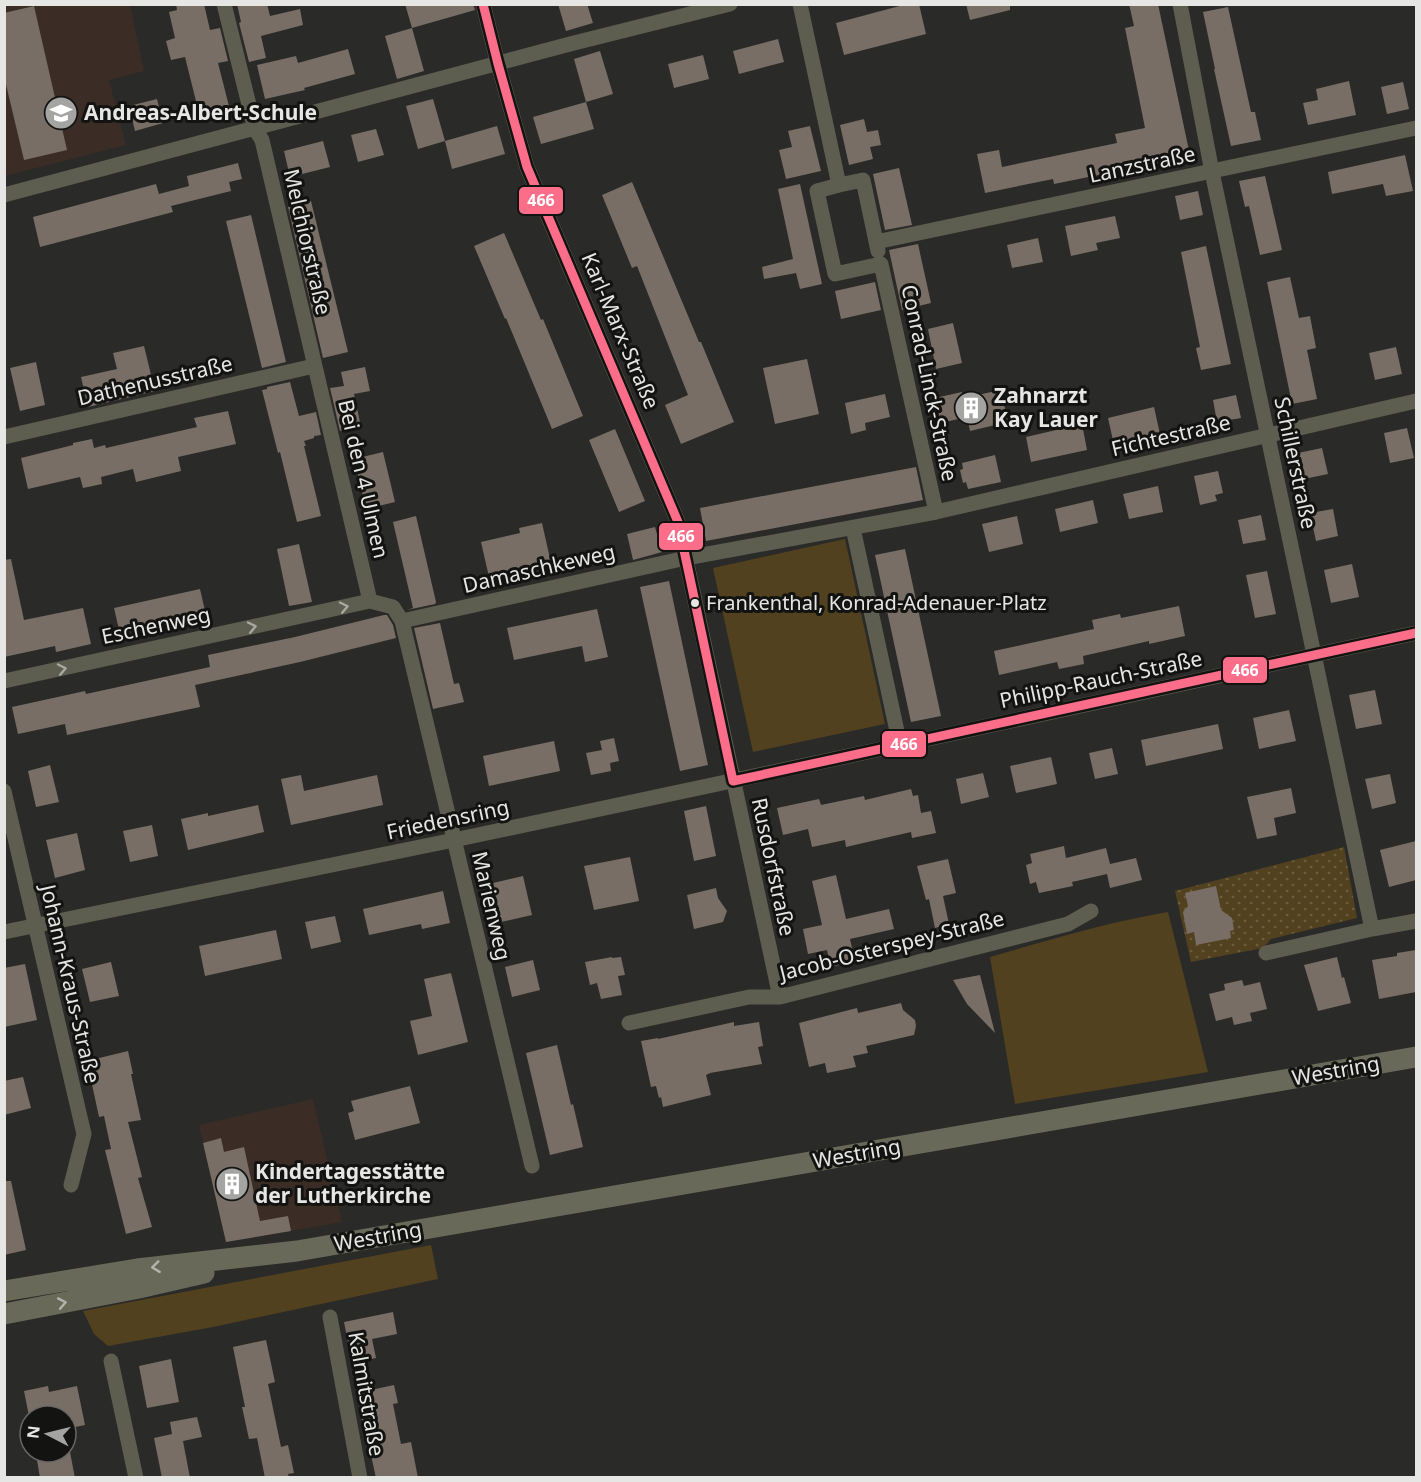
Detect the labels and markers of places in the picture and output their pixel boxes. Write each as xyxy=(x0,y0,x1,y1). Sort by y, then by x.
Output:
school or university icon: Andreas-Albert-Schule xyxy=(43,95,79,131)
place label: Andreas-Albert-Schule xyxy=(84,98,317,126)
place label: Zahnarzt Kay Lauer xyxy=(994,381,1098,433)
building icon: Zahnarzt Kay Lauer xyxy=(953,390,989,426)
place label: Frankenthal, Konrad-Adenauer-Platz xyxy=(706,589,1047,616)
marker: Frankenthal, Konrad-Adenauer-Platz xyxy=(689,597,701,609)
place label: Kindertagesstätte der Lutherkirche xyxy=(255,1157,445,1209)
building icon: Kindertagesstätte der Lutherkirche xyxy=(214,1166,250,1202)

